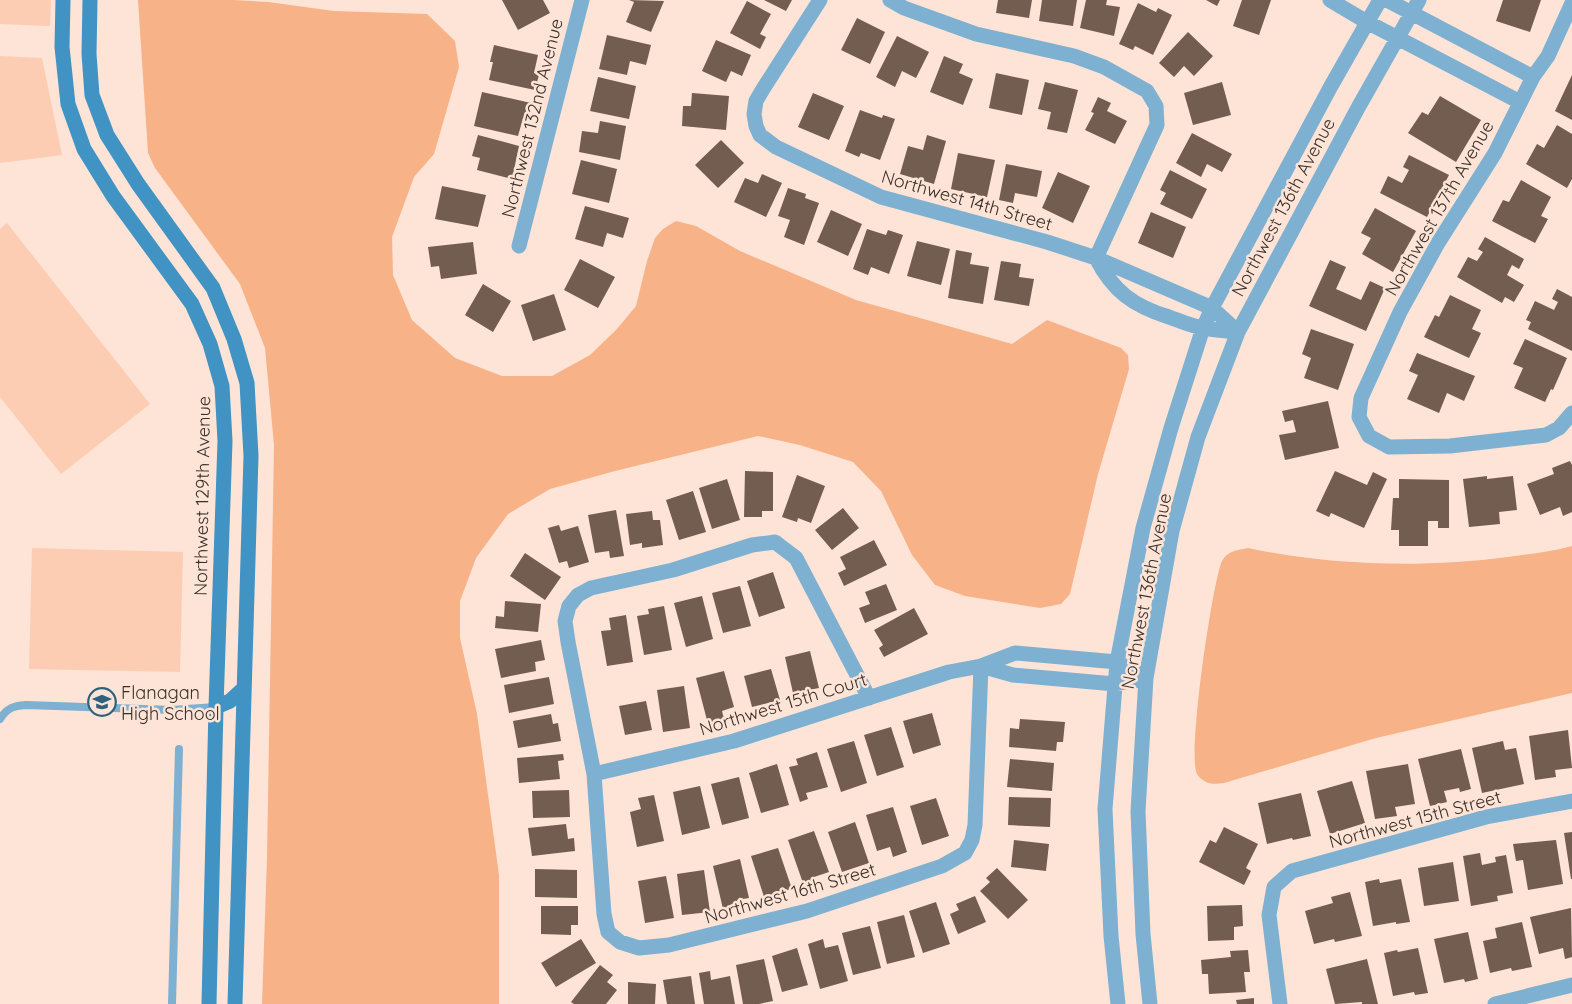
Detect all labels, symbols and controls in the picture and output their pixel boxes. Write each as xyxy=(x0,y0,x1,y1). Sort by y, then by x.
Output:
street label: Northwest 132nd Avenue xyxy=(496,16,568,220)
street label: Northwest 136th Avenue xyxy=(1226,114,1340,300)
street label: Northwest 137th Avenue xyxy=(1379,116,1499,300)
street label: Northwest 14th Street xyxy=(879,165,1055,235)
street label: Northwest 129th Avenue xyxy=(189,396,215,596)
street label: Northwest 136th Avenue xyxy=(1116,491,1176,691)
street label: Northwest 15th Court xyxy=(696,668,870,740)
place label: Flanagan High School xyxy=(121,681,220,725)
school or university icon: Flanagan High School xyxy=(87,687,117,717)
street label: Northwest 15th Street xyxy=(1326,785,1504,853)
street label: Northwest 16th Street xyxy=(702,858,878,928)

